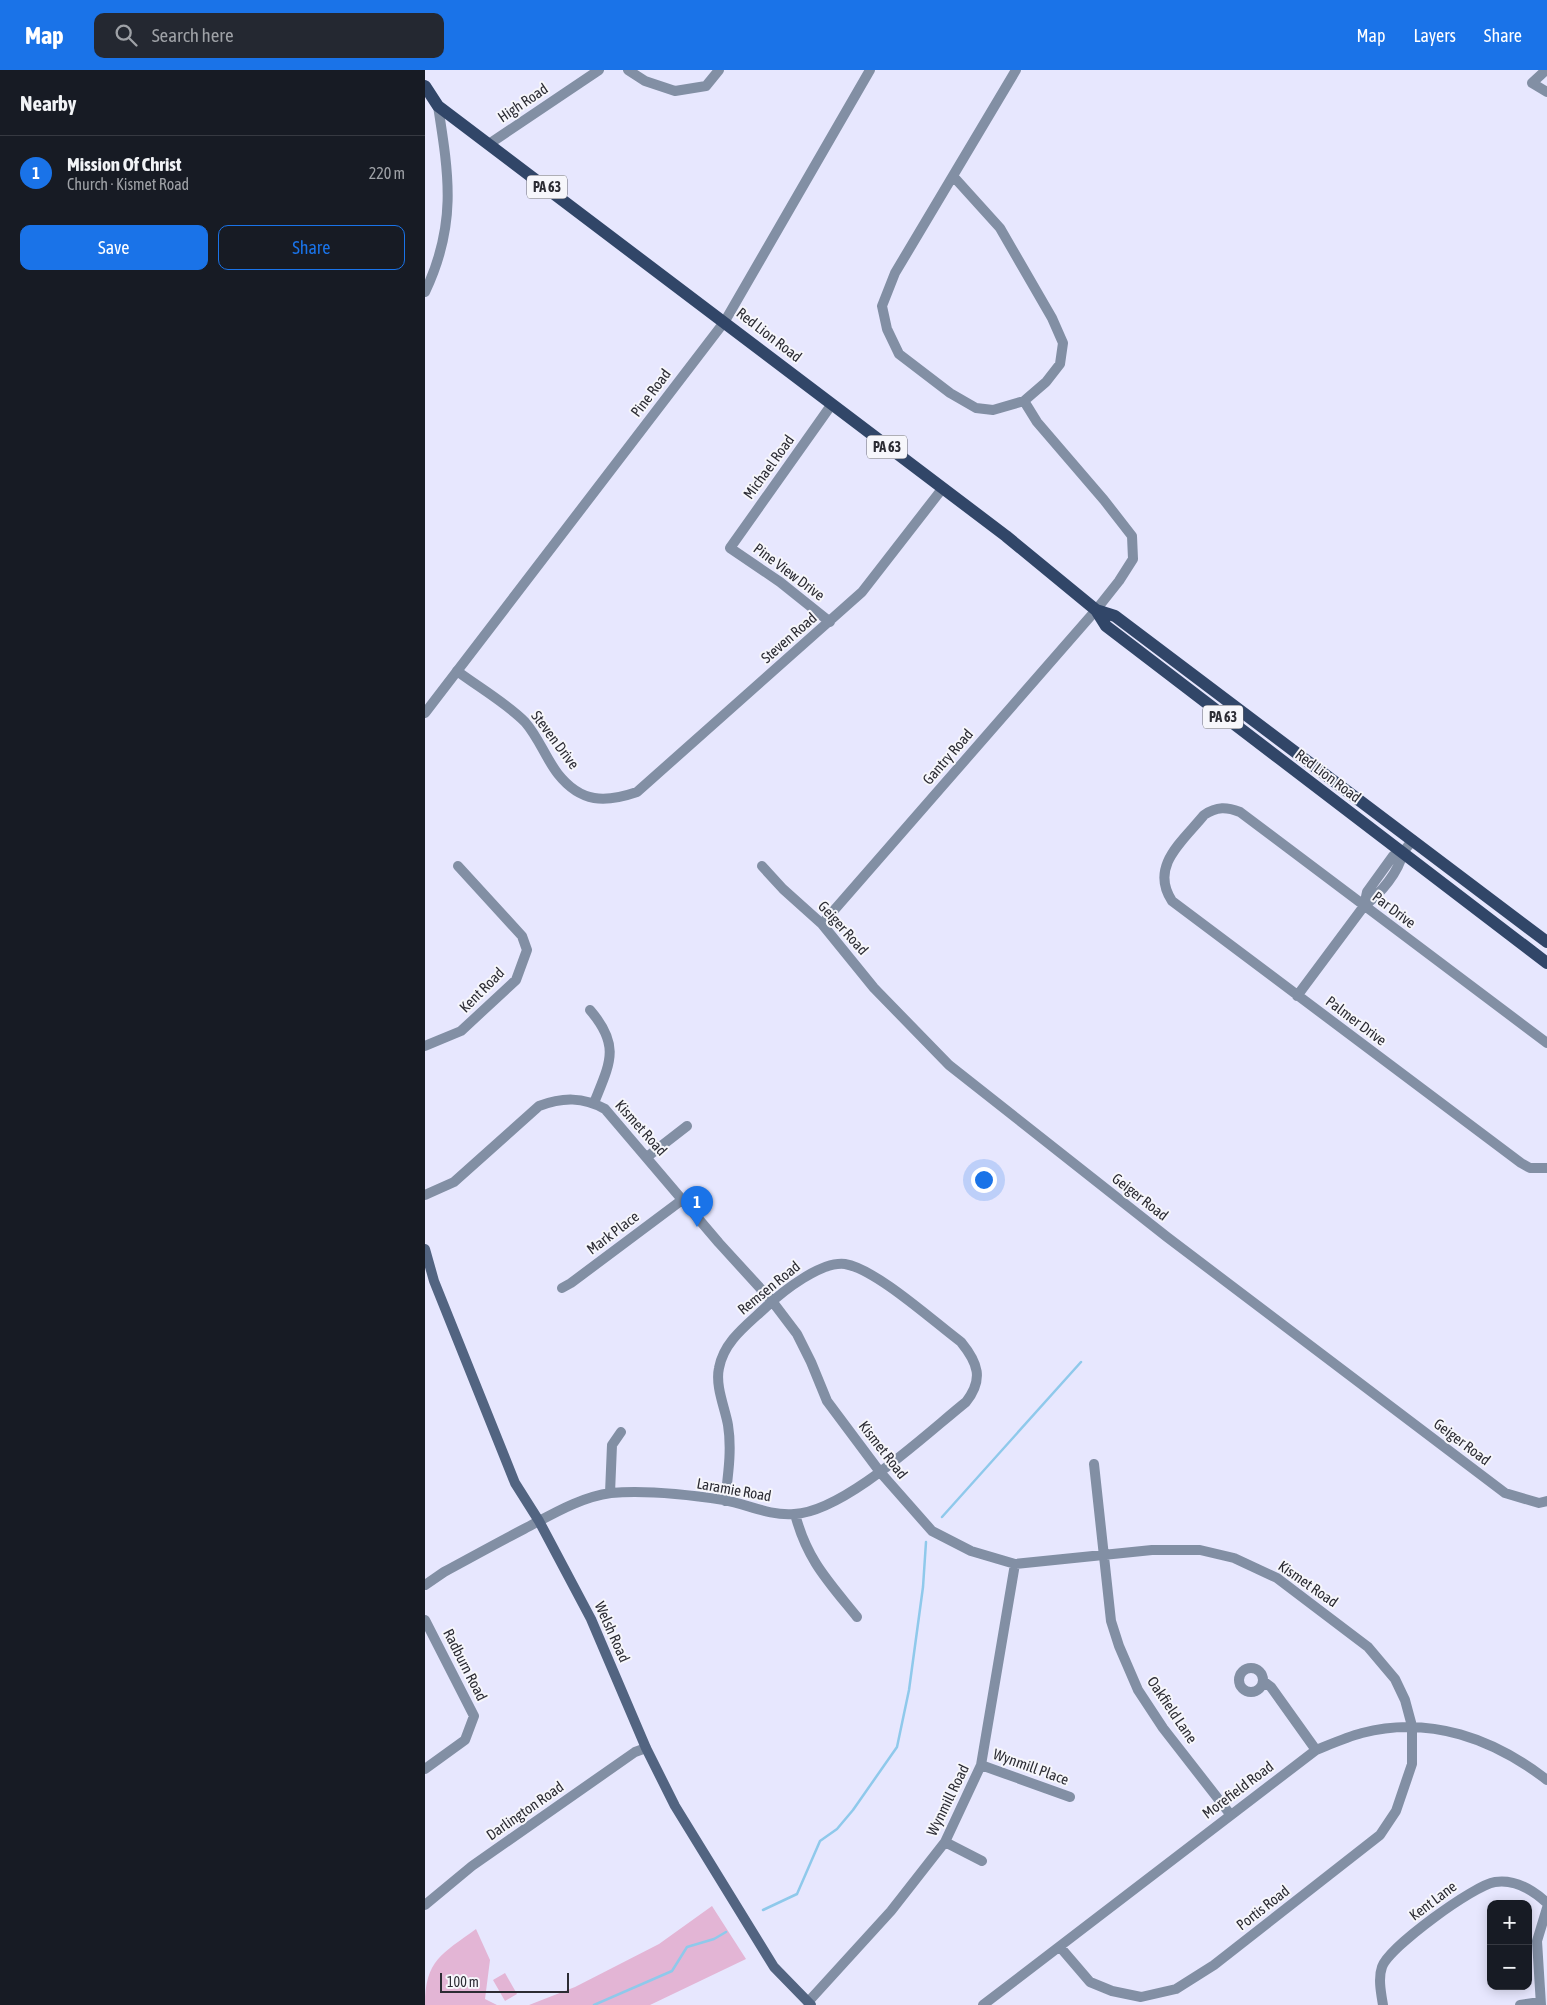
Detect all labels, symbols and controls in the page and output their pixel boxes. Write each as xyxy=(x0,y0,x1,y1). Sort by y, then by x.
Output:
search box xyxy=(94,13,444,58)
icon: search xyxy=(112,21,140,49)
text: Map xyxy=(25,22,64,49)
text: Search here xyxy=(152,24,234,46)
text: Map xyxy=(1356,25,1385,46)
text: Layers xyxy=(1413,25,1456,46)
text: Share xyxy=(1484,25,1522,46)
street label: High Road xyxy=(495,80,551,125)
text: Nearby xyxy=(20,91,76,115)
text: Mission Of Christ xyxy=(67,153,182,175)
text: 1 xyxy=(32,164,40,182)
text: 220 m xyxy=(369,164,405,182)
text: Church · Kismet Road xyxy=(67,175,189,193)
road number: PA 63 xyxy=(527,175,567,198)
button: Save xyxy=(20,225,208,270)
button: Share xyxy=(218,225,405,270)
street label: Red Lion Road xyxy=(733,304,805,365)
street label: Pine Road xyxy=(627,366,674,420)
street label: Michael Road xyxy=(740,431,797,502)
road number: PA 63 xyxy=(867,436,907,458)
street label: Pine View Drive xyxy=(751,539,828,604)
street label: Steven Road xyxy=(757,609,820,666)
road number: PA 63 xyxy=(1203,706,1243,729)
street label: Steven Drive xyxy=(528,707,583,772)
street label: Gantry Road xyxy=(919,726,976,788)
street label: Red Lion Road xyxy=(1292,745,1364,806)
street label: Par Drive xyxy=(1369,888,1419,931)
street label: Geiger Road xyxy=(815,897,872,958)
street label: Kent Road xyxy=(456,964,508,1016)
street label: Palmer Drive xyxy=(1323,992,1390,1049)
street label: Kismet Road xyxy=(612,1096,671,1159)
your location xyxy=(971,1167,997,1193)
street label: Geiger Road xyxy=(1109,1169,1172,1224)
pin: 1 xyxy=(681,1186,713,1227)
street label: Mark Place xyxy=(583,1207,642,1258)
street label: Remsen Road xyxy=(734,1257,803,1318)
street label: Geiger Road xyxy=(1431,1415,1494,1468)
street label: Kismet Road xyxy=(856,1417,911,1482)
street label: Laramie Road xyxy=(695,1475,773,1504)
street label: Kismet Road xyxy=(1275,1557,1341,1610)
street label: Welsh Road xyxy=(592,1599,633,1665)
street label: Radburn Road xyxy=(440,1626,491,1704)
street label: Oakfield Lane xyxy=(1144,1673,1201,1746)
street label: Wynmill Place xyxy=(991,1745,1071,1788)
street label: Morefield Road xyxy=(1199,1757,1277,1822)
street label: Wynmill Road xyxy=(923,1761,972,1838)
street label: Darlington Road xyxy=(483,1778,567,1843)
street label: Kent Lane xyxy=(1406,1877,1460,1924)
street label: Portis Road xyxy=(1233,1882,1292,1933)
map controls xyxy=(1487,1900,1532,1990)
button: + xyxy=(1487,1900,1532,1945)
button: − xyxy=(1487,1945,1532,1990)
scale bar xyxy=(440,1970,569,1993)
text: 100 m xyxy=(447,1974,479,1990)

